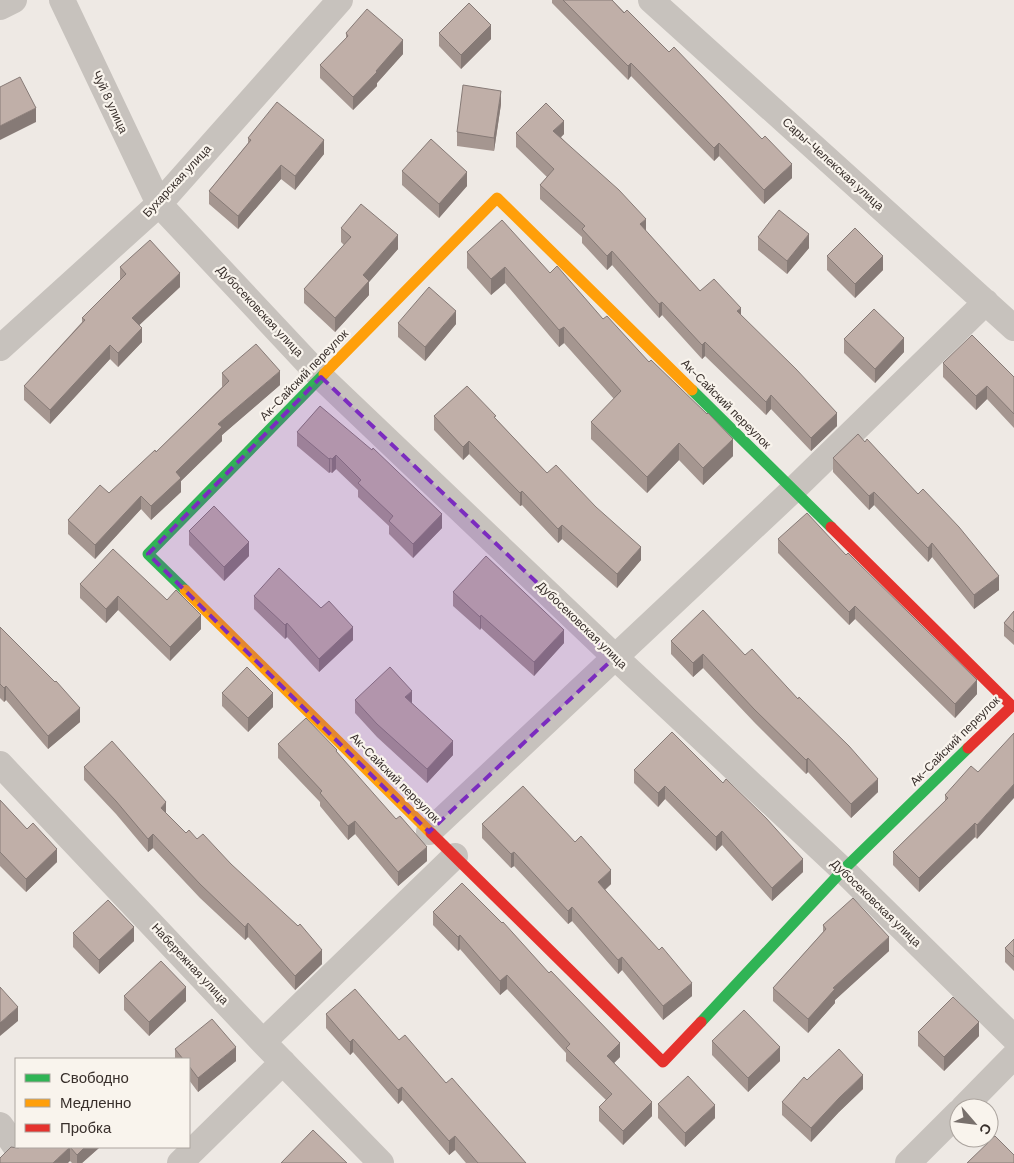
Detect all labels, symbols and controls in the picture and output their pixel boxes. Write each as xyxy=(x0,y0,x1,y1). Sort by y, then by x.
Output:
street label: Чуй 8 улица xyxy=(89,68,132,136)
street label: Сары-Челекская улица xyxy=(779,114,887,214)
street label: Бухарская улица xyxy=(139,141,215,221)
street label: Дубосековская улица xyxy=(213,262,307,361)
street label: Ак-Сайский переулок xyxy=(256,325,352,424)
street label: Ак-Сайский переулок xyxy=(678,356,775,453)
street label: Дубосековская улица xyxy=(533,578,631,673)
street label: Ак-Сайский переулок xyxy=(907,692,1004,789)
street label: Ак-Сайский переулок xyxy=(347,730,444,827)
street label: Дубосековская улица xyxy=(827,856,925,951)
street label: Набережная улица xyxy=(148,920,232,1008)
legend xyxy=(15,1058,190,1148)
text: Свободно xyxy=(60,1068,129,1088)
text: Медленно xyxy=(60,1093,131,1113)
north arrow xyxy=(949,1098,999,1148)
text: Пробка xyxy=(60,1118,112,1138)
text: С xyxy=(975,1120,996,1138)

